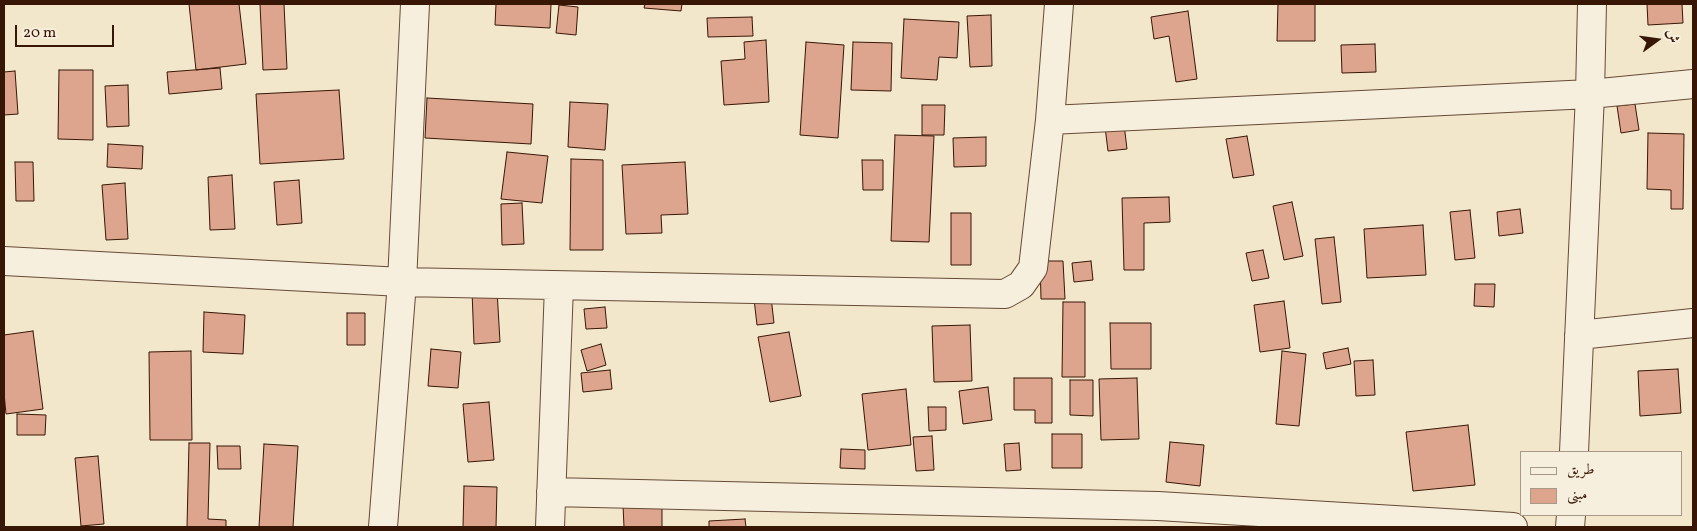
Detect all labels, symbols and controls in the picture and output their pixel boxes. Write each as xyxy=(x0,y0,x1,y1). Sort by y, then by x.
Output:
scale bar xyxy=(18,15,116,47)
north arrow xyxy=(1632,15,1682,65)
text: 20 m xyxy=(23,23,56,44)
text: ش xyxy=(1661,27,1683,45)
legend xyxy=(1520,451,1682,516)
text: طريق xyxy=(1567,460,1594,481)
text: مبنى xyxy=(1567,485,1587,506)

